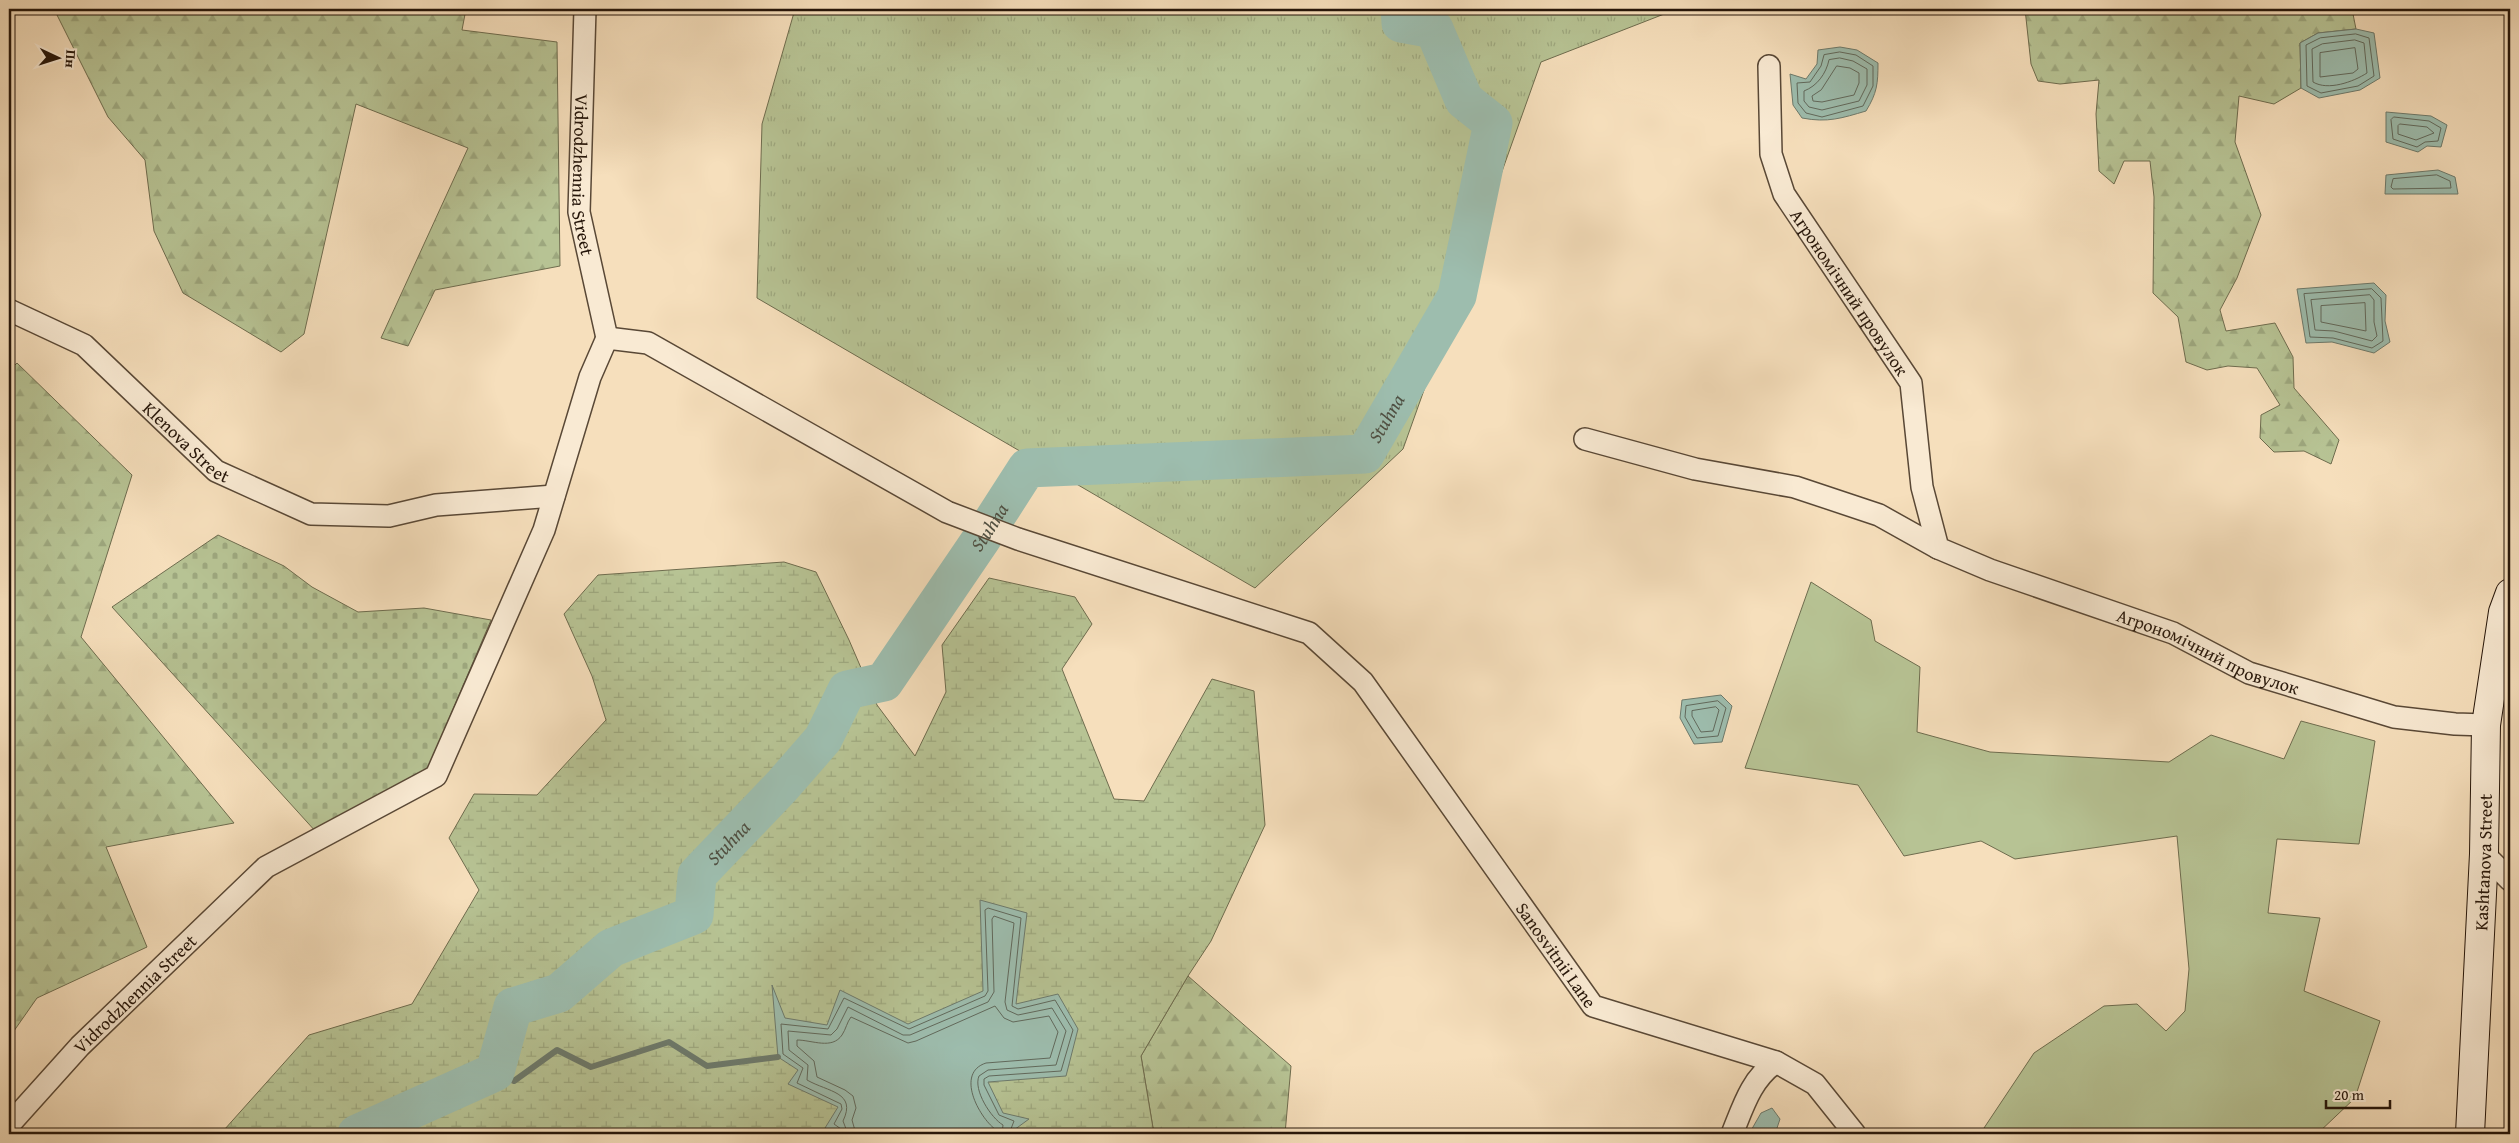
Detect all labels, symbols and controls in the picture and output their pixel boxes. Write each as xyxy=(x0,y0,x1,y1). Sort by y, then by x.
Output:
north arrow xyxy=(32,32,82,82)
text: Пн xyxy=(60,49,82,69)
street label: Vidrodzhennia Street xyxy=(565,93,602,259)
street label: Агрономічний провулок xyxy=(1784,203,1916,381)
water label: Stuhna xyxy=(1361,388,1411,448)
street label: Klenova Street xyxy=(137,395,235,489)
water label: Stuhna xyxy=(963,497,1015,557)
street label: Агрономічний провулок xyxy=(2113,601,2303,701)
street label: Kashtanova Street xyxy=(2467,793,2498,931)
water label: Stuhna xyxy=(700,814,756,871)
street label: Sanosvitnii Lane xyxy=(1510,896,1604,1013)
street label: Vidrodzhennia Street xyxy=(67,927,203,1059)
scale bar xyxy=(2326,1078,2390,1110)
text: 20 m xyxy=(2334,1084,2365,1105)

